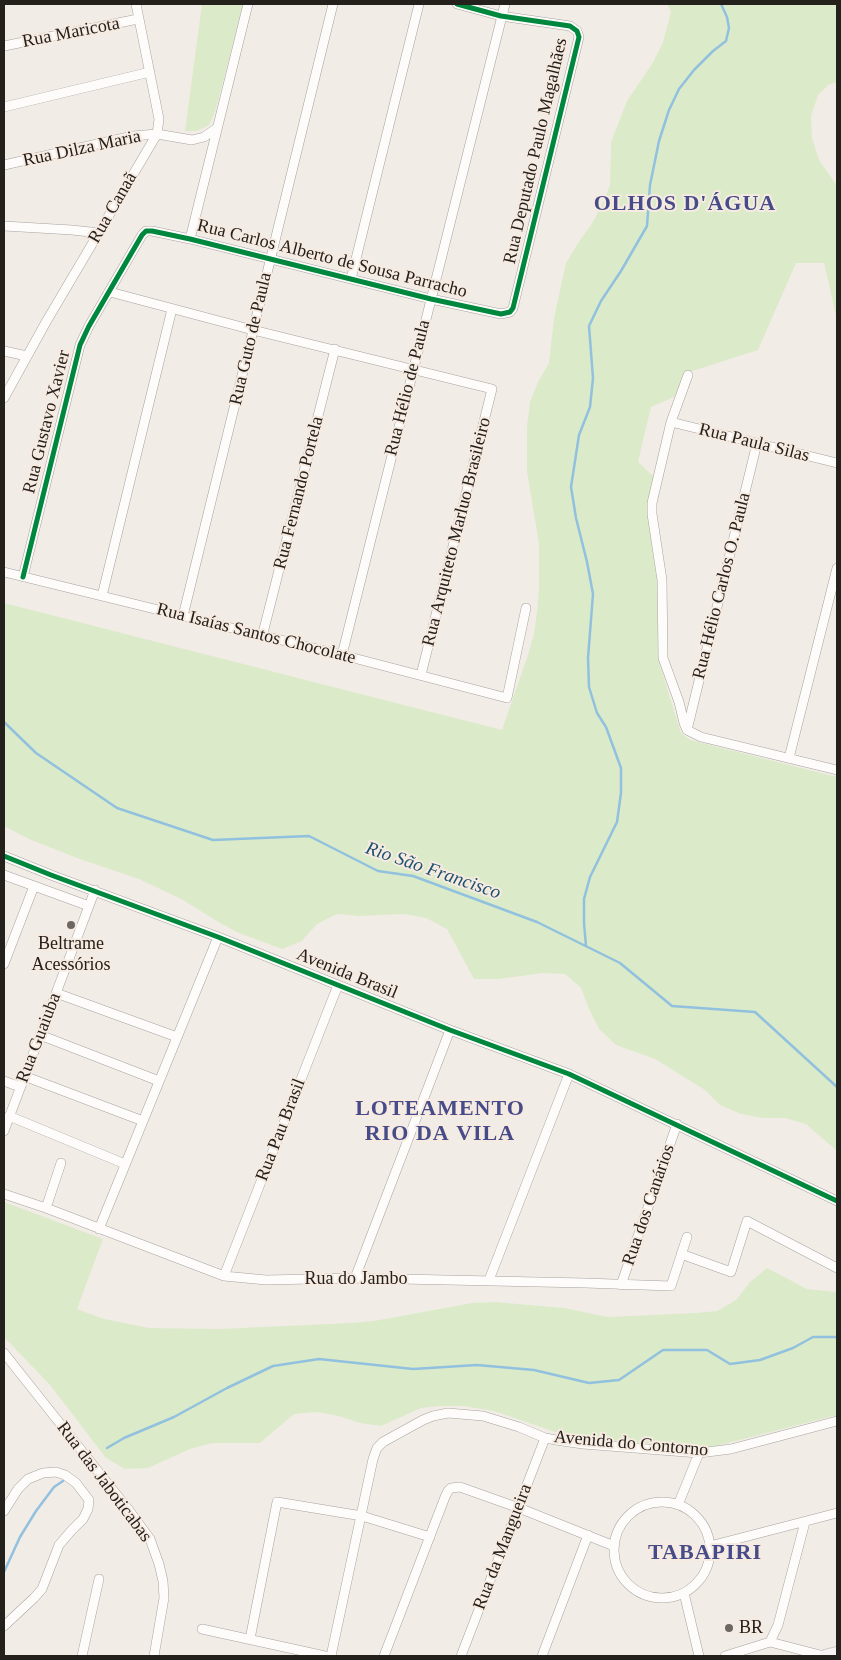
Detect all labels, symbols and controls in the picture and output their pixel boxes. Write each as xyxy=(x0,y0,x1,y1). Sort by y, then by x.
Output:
street label: Rua Maricota xyxy=(21,13,121,53)
street label: Rua Deputado Paulo Magalhães xyxy=(499,36,573,266)
street label: Rua Dilza Maria xyxy=(21,126,143,172)
street label: Rua Canaã xyxy=(84,169,142,247)
district label: OLHOS D'ÁGUA xyxy=(592,191,778,217)
street label: Rua Carlos Alberto de Sousa Parracho xyxy=(195,215,469,303)
street label: Rua Guto de Paula xyxy=(225,271,277,407)
street label: Rua Hélio de Paula xyxy=(381,318,435,458)
street label: Rua Gustavo Xavier xyxy=(19,348,75,496)
street label: Rua Fernando Portela xyxy=(270,414,328,572)
street label: Rua Arquiteto Marluo Brasileiro xyxy=(418,415,496,649)
street label: Rua Paula Silas xyxy=(697,419,811,467)
street label: Rua Hélio Carlos O. Paula xyxy=(688,490,756,682)
street label: Rua Isaías Santos Chocolate xyxy=(154,599,358,669)
water label: Rio São Francisco xyxy=(362,837,504,905)
marker: Beltrame Acessórios xyxy=(65,919,77,931)
place label: Beltrame Acessórios xyxy=(32,933,110,976)
street label: Avenida Brasil xyxy=(293,944,401,1004)
street label: Rua Guaiuba xyxy=(12,990,66,1086)
street label: Rua Pau Brasil xyxy=(252,1076,310,1184)
district label: LOTEAMENTO RIO DA VILA xyxy=(354,1096,526,1148)
street label: Rua dos Canários xyxy=(618,1141,680,1269)
street label: Rua do Jambo xyxy=(305,1268,407,1290)
street label: Rua das Jaboticabas xyxy=(52,1418,156,1546)
street label: Avenida do Contorno xyxy=(553,1427,709,1461)
street label: Rua da Mangueira xyxy=(469,1481,537,1613)
district label: TABAPIRI xyxy=(647,1540,763,1566)
place label: BR xyxy=(739,1617,763,1639)
marker: BR xyxy=(723,1622,735,1634)

